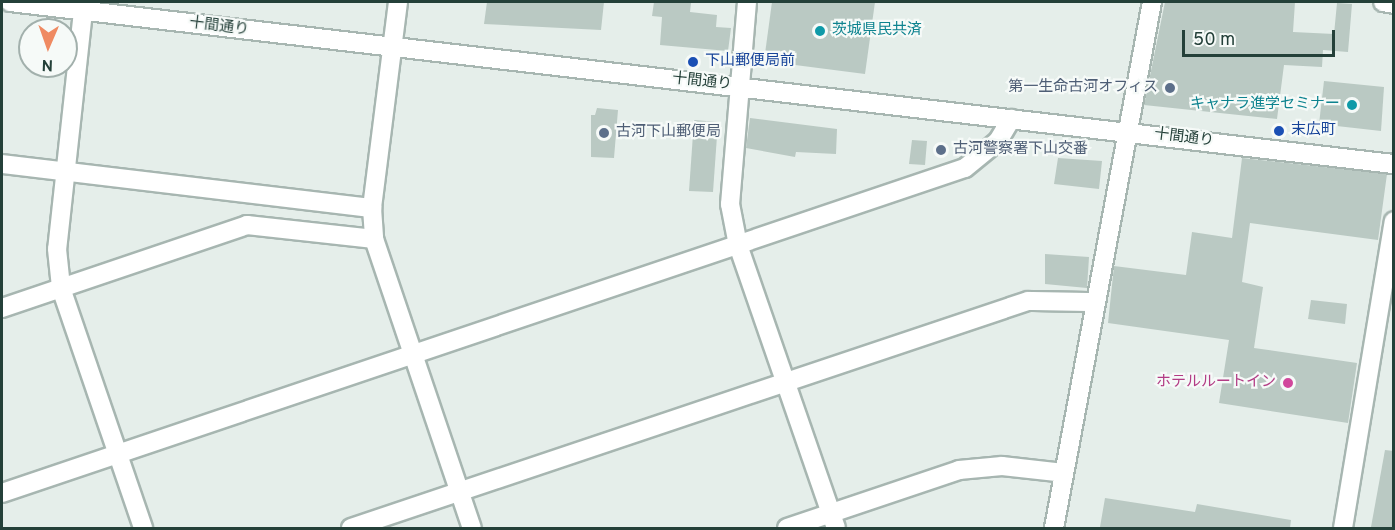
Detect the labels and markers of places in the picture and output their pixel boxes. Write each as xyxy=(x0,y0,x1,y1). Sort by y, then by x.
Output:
place label: 茨城県民共済 xyxy=(832,22,922,40)
marker: 茨城県民共済 xyxy=(813,24,827,38)
place label: 下山郵便局前 xyxy=(705,53,795,71)
marker: 下山郵便局前 xyxy=(686,55,700,69)
place label: 第一生命古河オフィス xyxy=(1008,79,1158,97)
marker: 第一生命古河オフィス xyxy=(1163,81,1177,95)
place label: キャナラ進学セミナー xyxy=(1190,96,1340,114)
marker: キャナラ進学セミナー xyxy=(1345,98,1359,112)
place label: 末広町 xyxy=(1291,122,1336,140)
place label: 古河下山郵便局 xyxy=(616,124,721,142)
marker: 末広町 xyxy=(1272,124,1286,138)
marker: 古河下山郵便局 xyxy=(597,126,611,140)
place label: 古河警察署下山交番 xyxy=(953,141,1088,159)
marker: 古河警察署下山交番 xyxy=(934,143,948,157)
place label: ホテルルートイン xyxy=(1156,374,1276,392)
marker: ホテルルートイン xyxy=(1281,376,1295,390)

